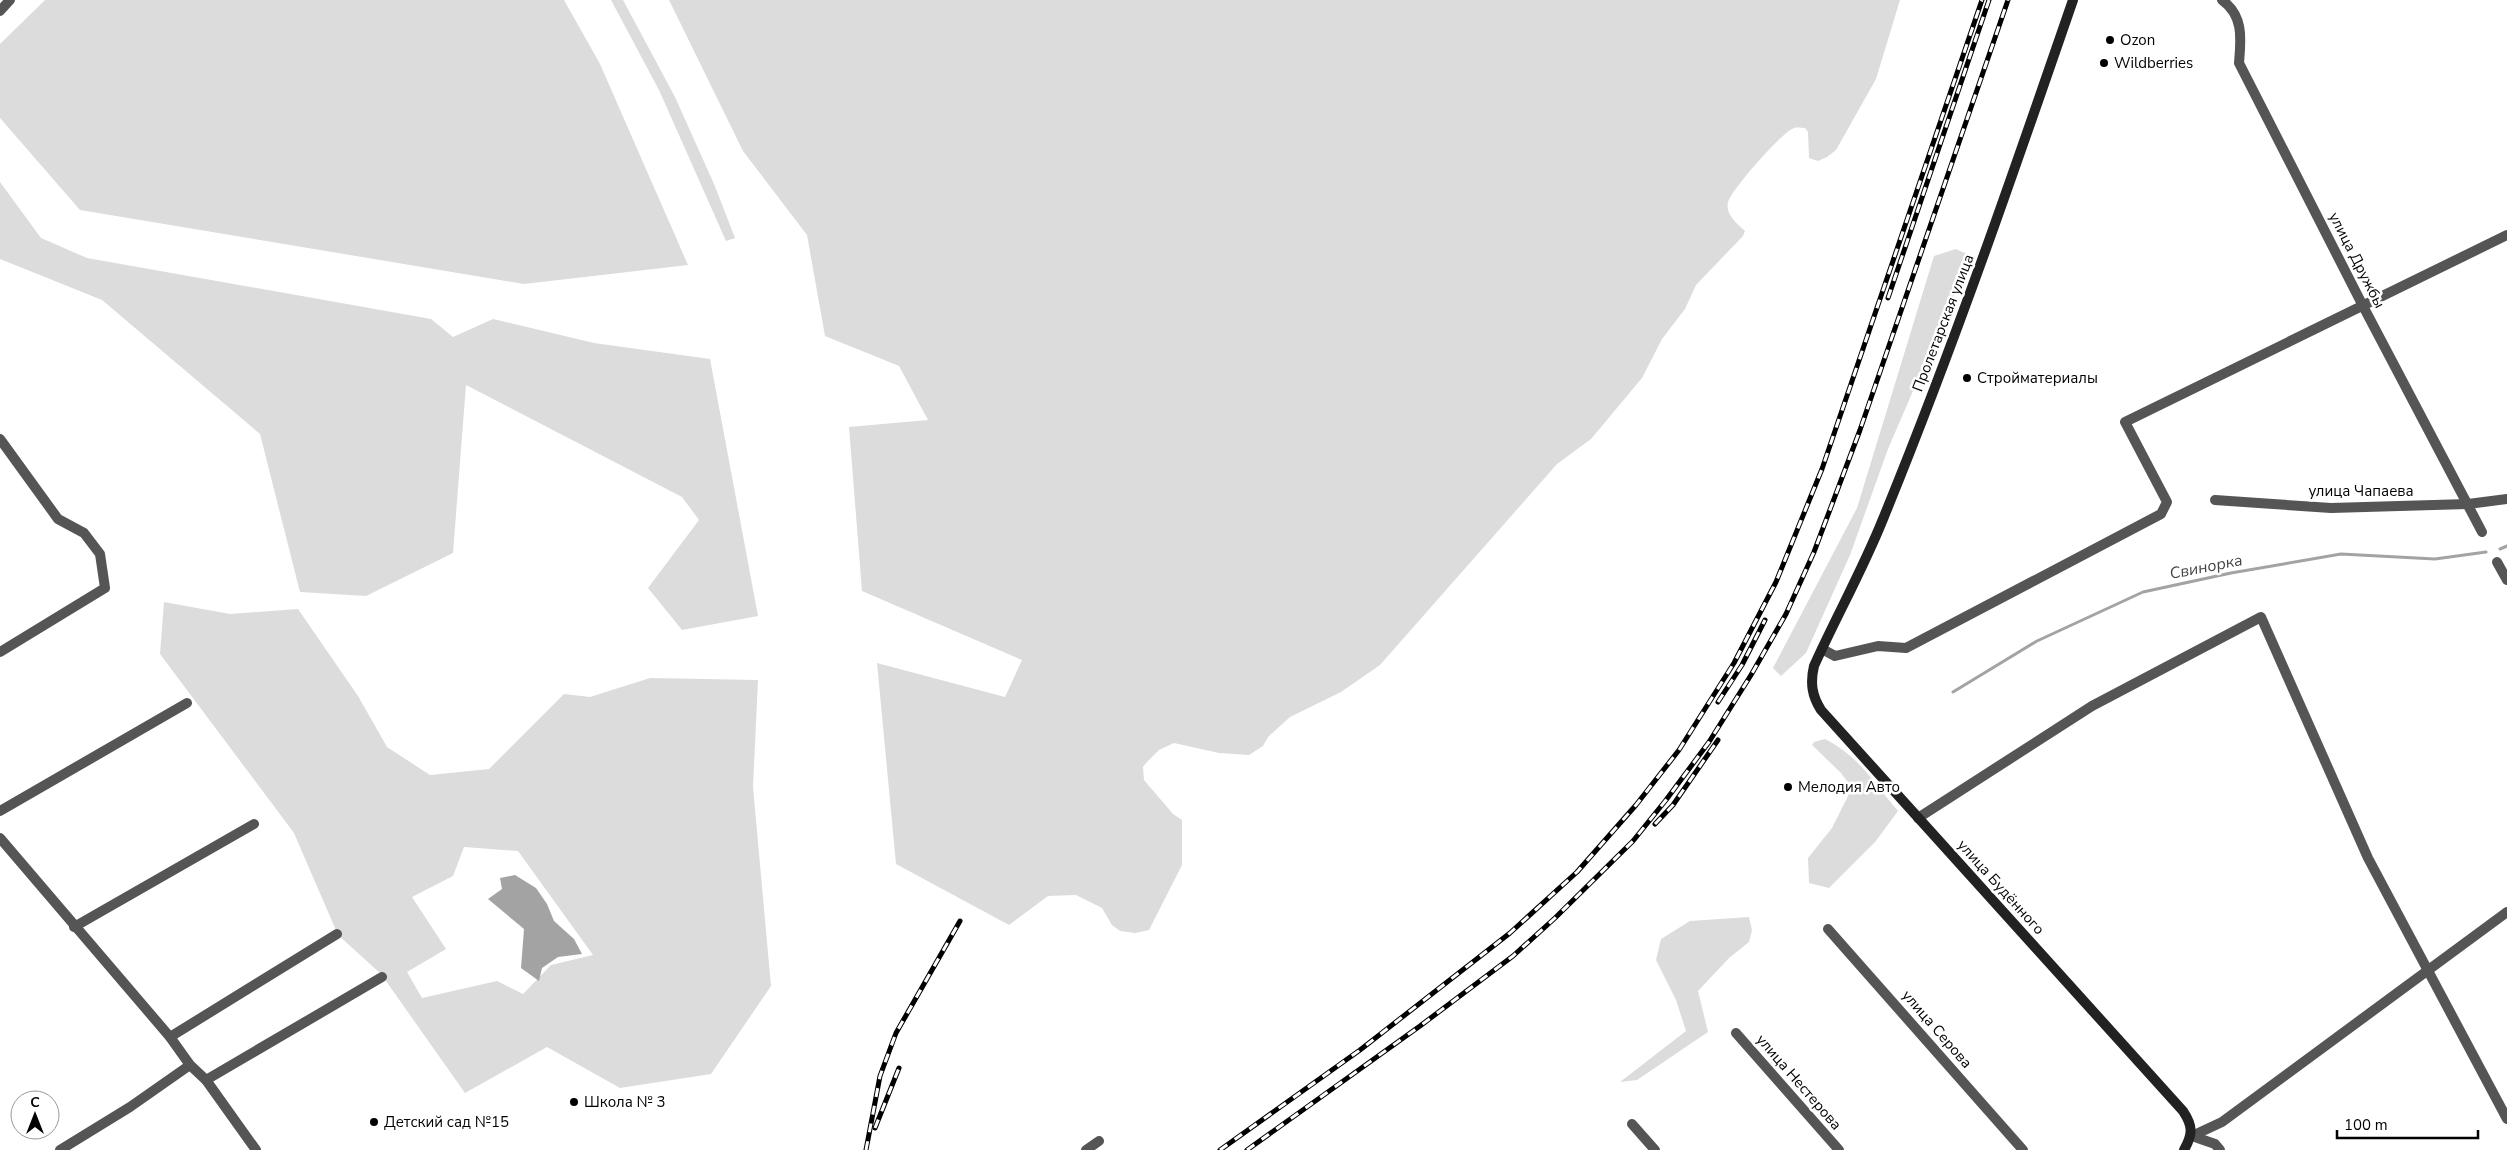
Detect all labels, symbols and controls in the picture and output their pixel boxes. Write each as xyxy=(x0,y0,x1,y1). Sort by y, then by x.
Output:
place label: Ozon xyxy=(2120,30,2155,50)
marker: Ozon xyxy=(2104,34,2116,46)
place label: Wildberries xyxy=(2114,53,2193,73)
marker: Wildberries xyxy=(2098,57,2110,69)
street label: улица Дружбы xyxy=(2324,209,2390,311)
street label: Пролетарская улица xyxy=(1908,251,1978,395)
place label: Стройматериалы xyxy=(1977,368,2098,388)
marker: Стройматериалы xyxy=(1961,372,1973,384)
street label: улица Чапаева xyxy=(2308,481,2414,501)
water label: Свинорка xyxy=(2168,549,2244,585)
place label: Мелодия Авто xyxy=(1798,777,1900,797)
marker: Мелодия Авто xyxy=(1782,781,1794,793)
street label: улица Будённого xyxy=(1953,835,2049,939)
street label: улица Серова xyxy=(1897,986,1977,1072)
street label: улица Нестерова xyxy=(1752,1030,1846,1134)
north arrow xyxy=(10,1090,60,1140)
place label: Школа № 3 xyxy=(584,1092,666,1112)
text: С xyxy=(30,1093,40,1112)
marker: Школа № 3 xyxy=(568,1096,580,1108)
scale bar xyxy=(2337,1108,2478,1140)
place label: Детский сад №15 xyxy=(384,1112,509,1132)
text: 100 m xyxy=(2344,1115,2388,1135)
marker: Детский сад №15 xyxy=(368,1116,380,1128)

